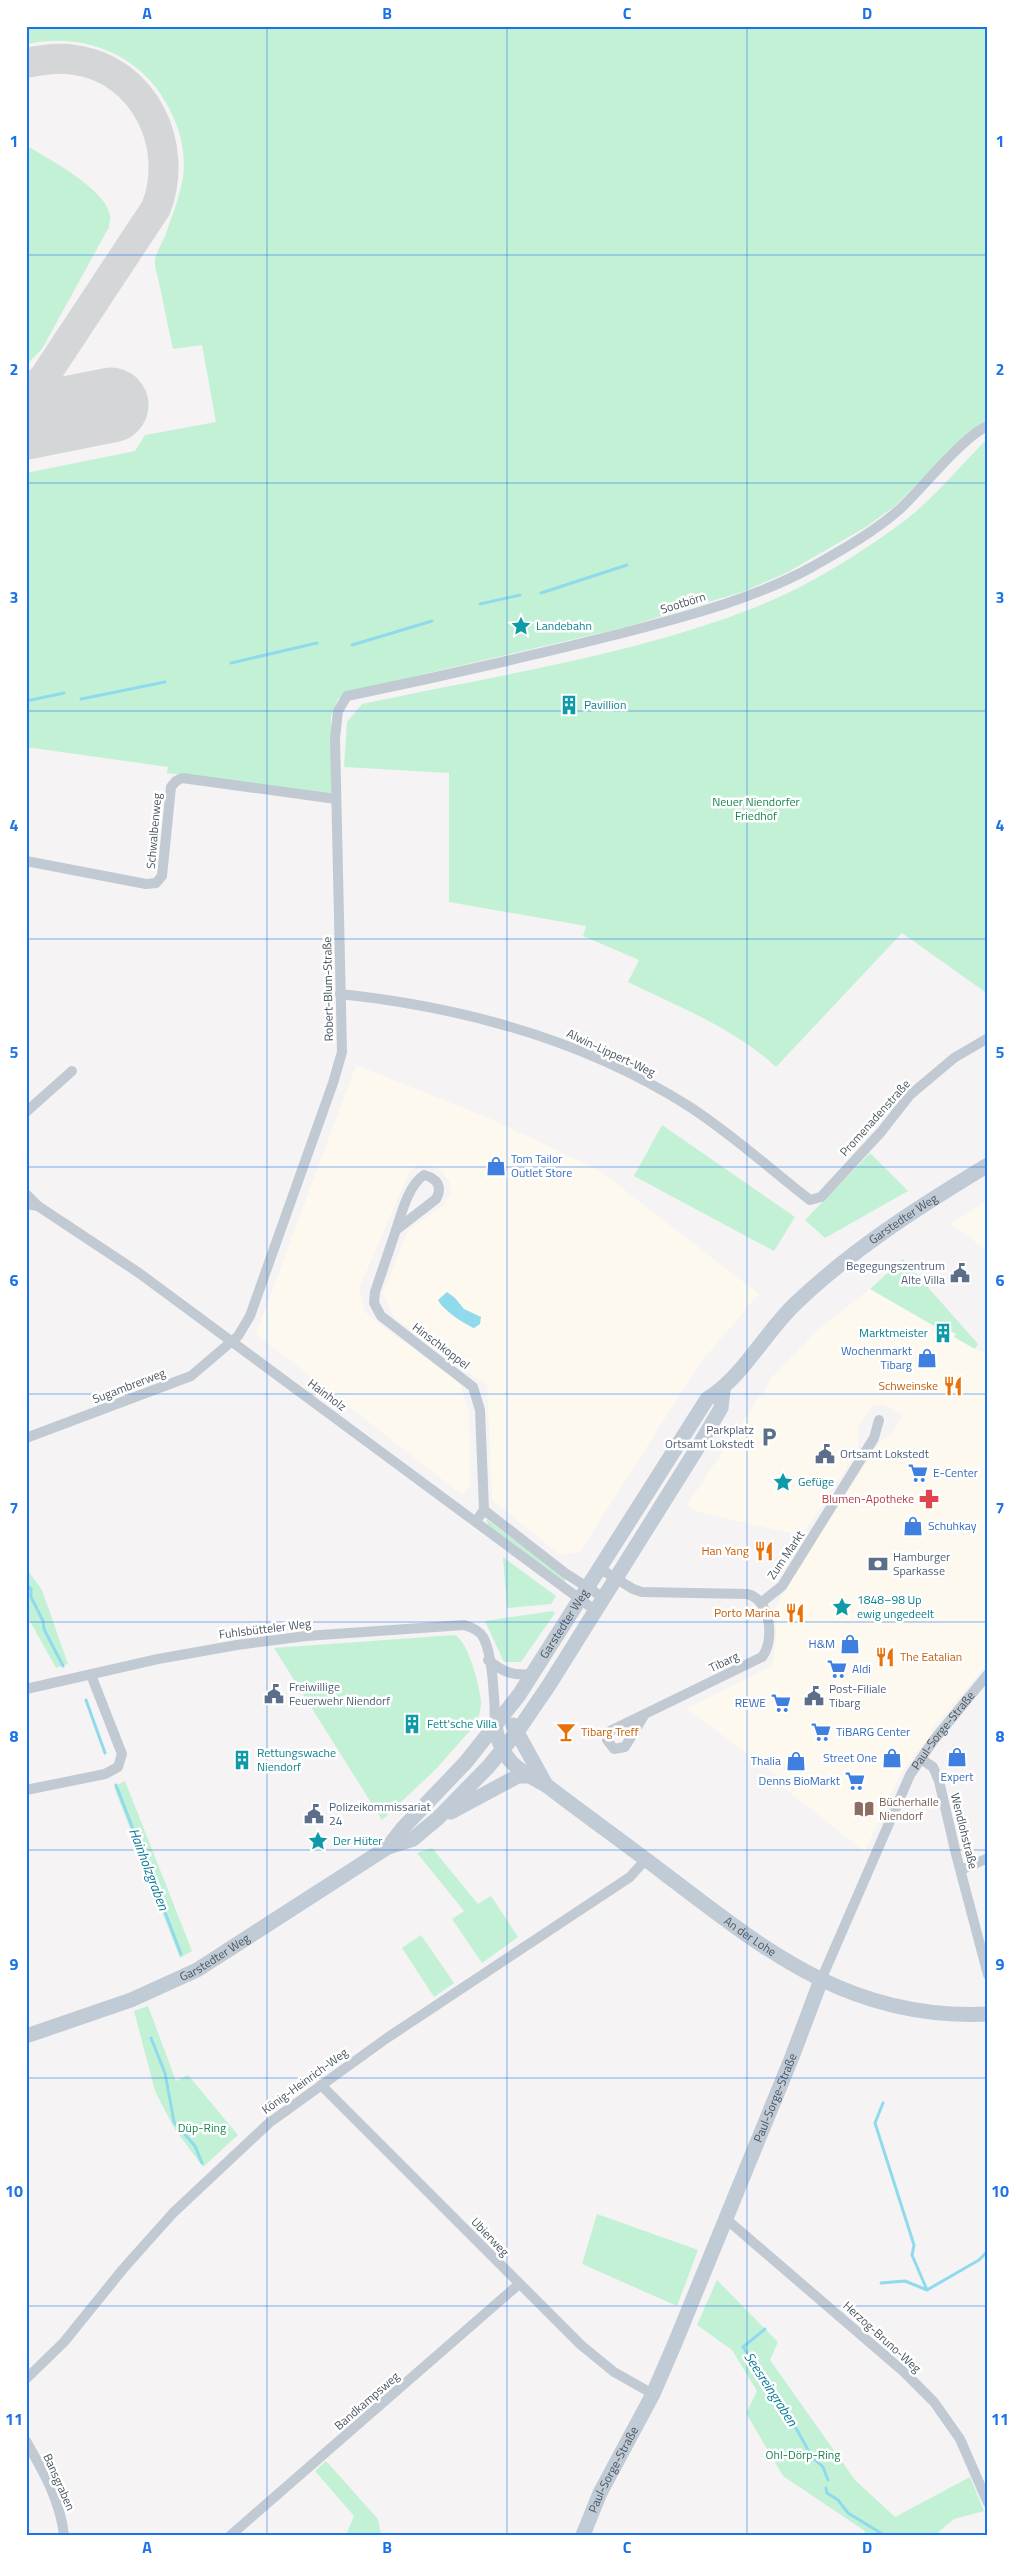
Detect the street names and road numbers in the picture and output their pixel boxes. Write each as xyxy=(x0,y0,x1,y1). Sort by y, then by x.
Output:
street label: Sootbörn xyxy=(658,587,708,618)
street label: Schwalbenweg xyxy=(141,792,166,870)
street label: Robert-Blum-Straße xyxy=(317,937,338,1041)
street label: Alwin-Lippert-Weg xyxy=(564,1024,659,1081)
street label: Promenadenstraße xyxy=(835,1075,914,1160)
street label: Garstedter Weg xyxy=(865,1189,941,1249)
street label: Hinschkoppel xyxy=(408,1318,474,1374)
street label: Sugambrerweg xyxy=(89,1363,168,1408)
street label: Hainholz xyxy=(304,1374,351,1415)
street label: Zum Markt xyxy=(762,1526,809,1583)
street label: Garstedter Weg xyxy=(535,1585,593,1662)
street label: Fuhlsbütteler Weg xyxy=(218,1613,312,1644)
street label: Tibarg xyxy=(705,1646,742,1677)
street label: Paul-Sorge-Straße xyxy=(906,1687,979,1773)
street label: Wendlohstraße xyxy=(946,1791,983,1871)
street label: An der Lohe xyxy=(720,1911,780,1961)
street label: Garstedter Weg xyxy=(176,1928,253,1986)
street label: König-Heinrich-Weg xyxy=(258,2043,352,2118)
street label: Paul-Sorge-Straße xyxy=(748,2050,802,2145)
street label: Ubierweg xyxy=(467,2213,514,2261)
street label: Herzog-Bruno-Weg xyxy=(839,2296,926,2377)
street label: Bandkampsweg xyxy=(330,2367,404,2434)
street label: Paul-Sorge-Straße xyxy=(583,2423,643,2516)
street label: Bansgraben xyxy=(38,2450,80,2513)

